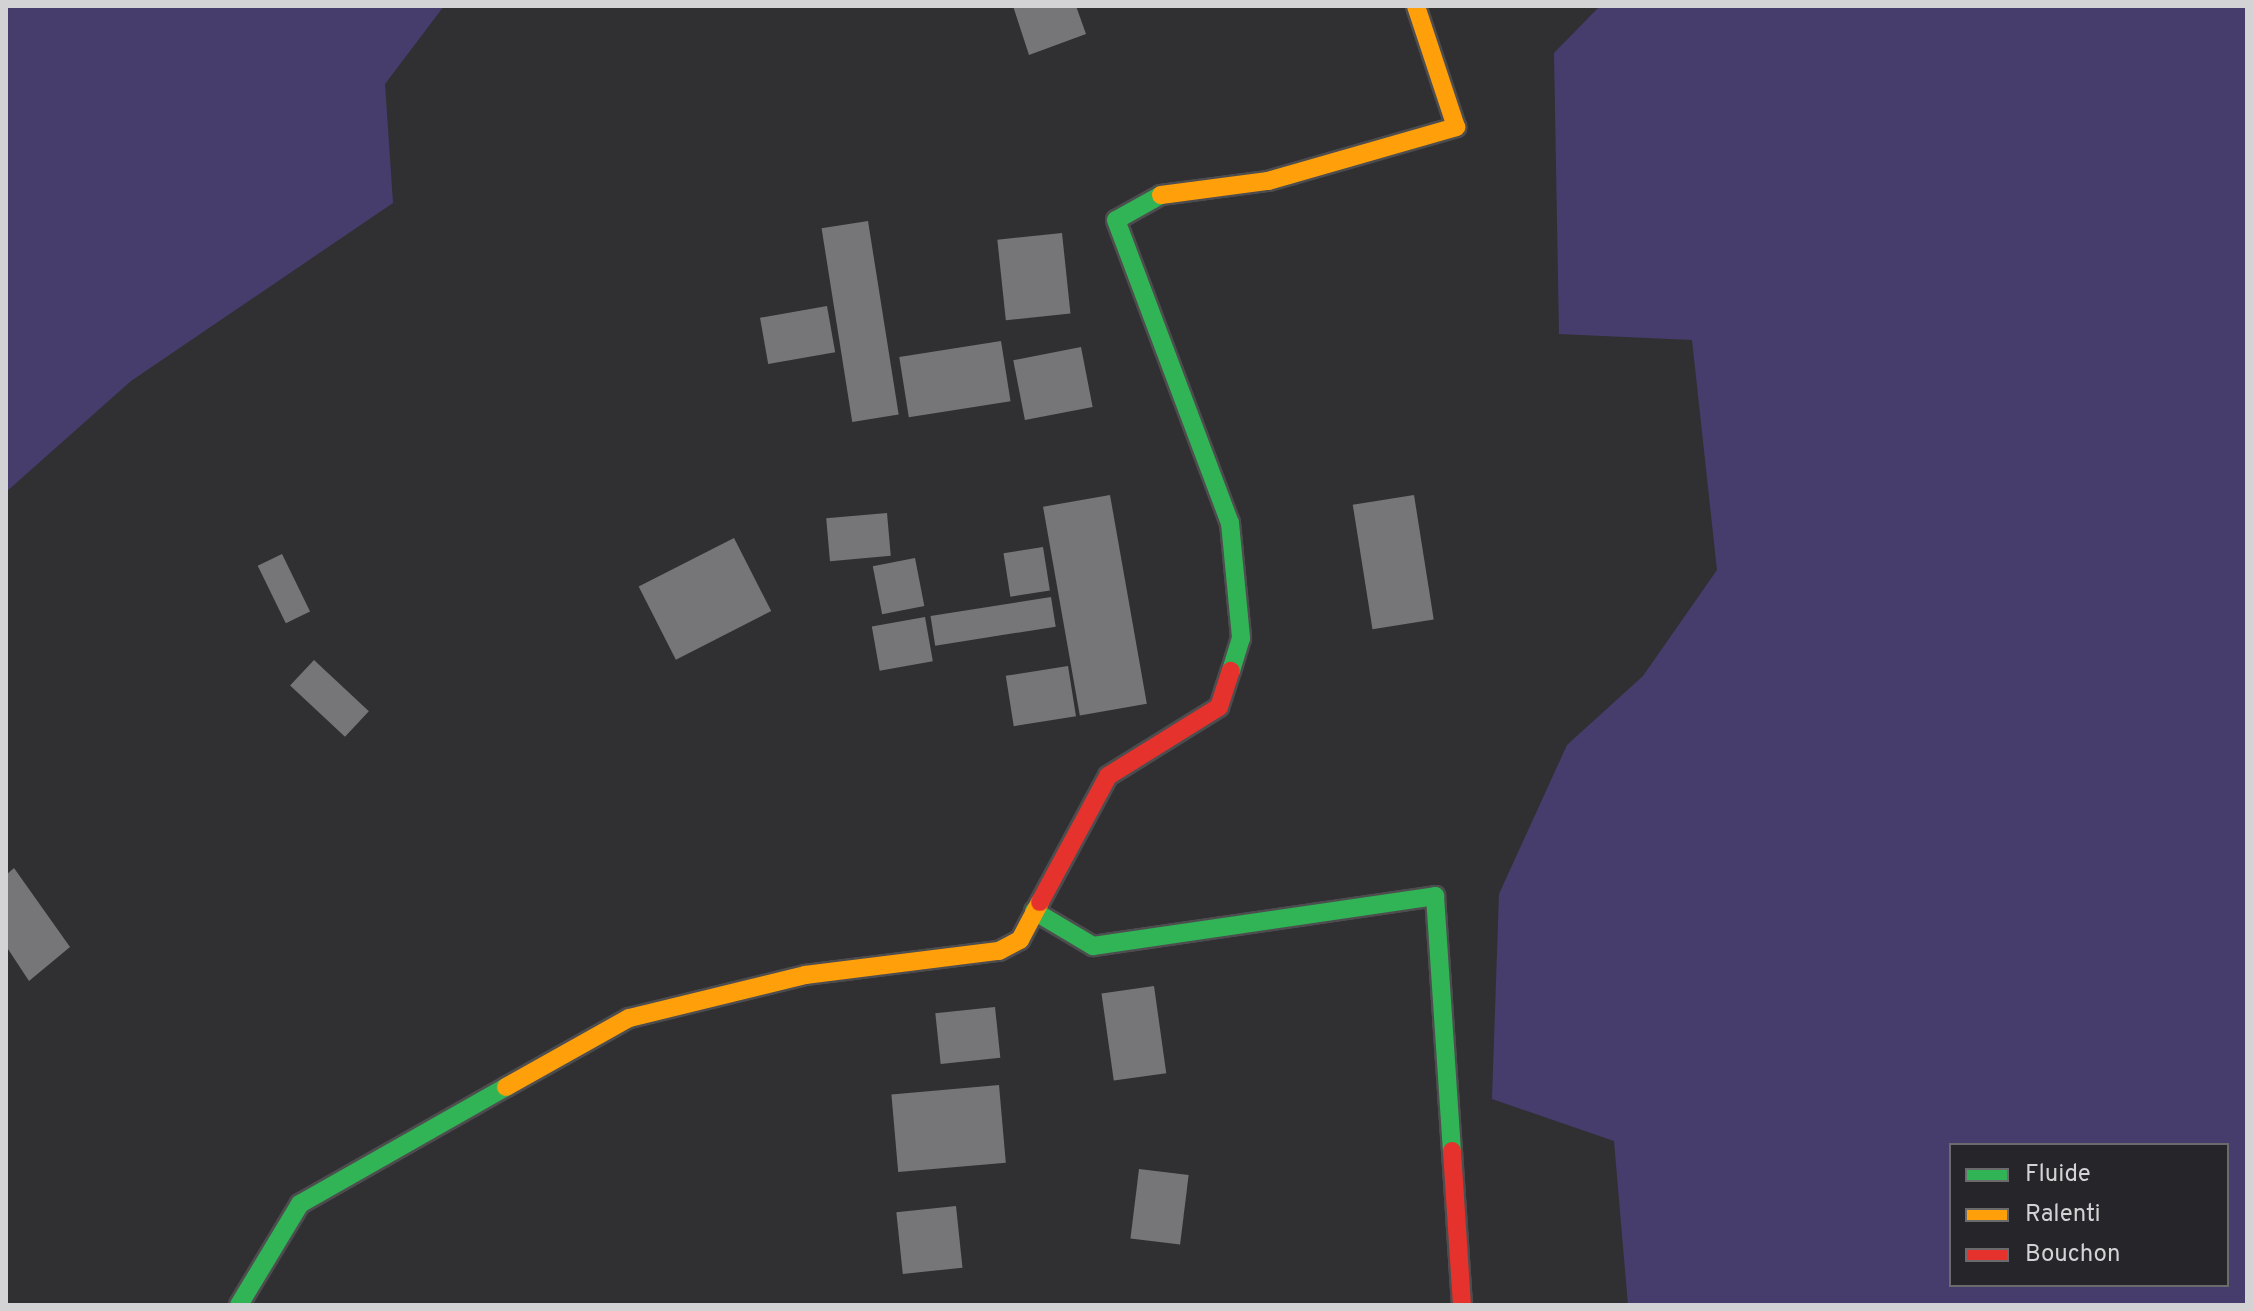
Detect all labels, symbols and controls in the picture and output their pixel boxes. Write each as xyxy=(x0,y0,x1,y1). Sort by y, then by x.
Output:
legend xyxy=(1949,1143,2229,1287)
text: Fluide xyxy=(2025,1160,2091,1190)
text: Ralenti xyxy=(2025,1200,2101,1230)
text: Bouchon xyxy=(2025,1240,2120,1270)

